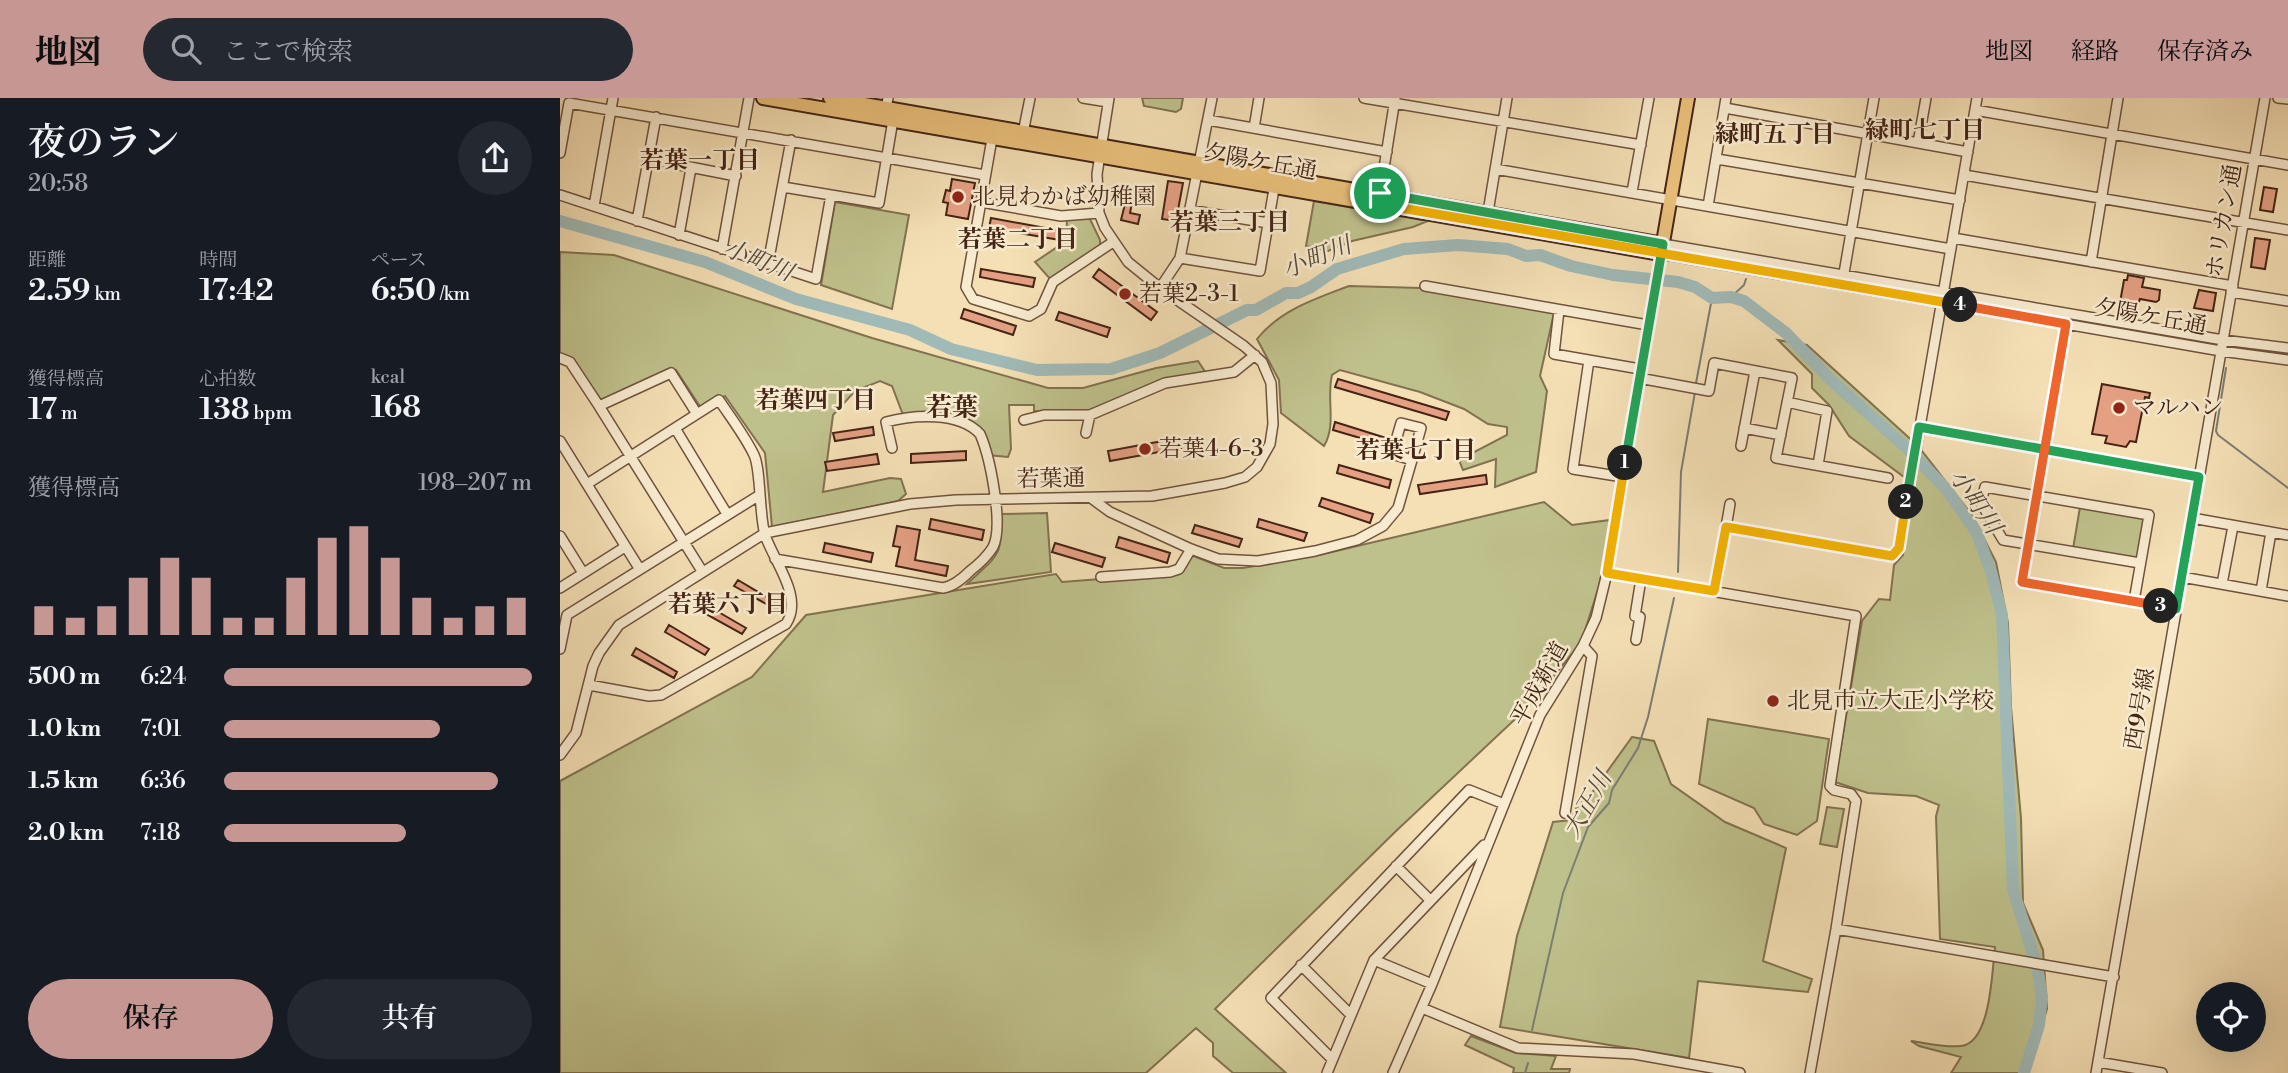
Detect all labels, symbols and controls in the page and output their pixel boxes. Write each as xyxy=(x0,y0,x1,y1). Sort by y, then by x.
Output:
search box xyxy=(143,18,633,81)
icon: search xyxy=(167,30,205,68)
text: 地図 xyxy=(35,33,101,74)
text: ここで検索 xyxy=(223,36,353,68)
text: 地図 xyxy=(1985,37,2033,67)
text: 経路 xyxy=(2071,37,2119,67)
text: 保存済み xyxy=(2157,37,2253,67)
district label: 緑町七丁目 xyxy=(1865,116,1985,146)
text: 夜のラン xyxy=(28,120,180,167)
district label: 緑町五丁目 xyxy=(1715,120,1835,150)
button: share xyxy=(458,121,532,195)
street label: 夕陽ケ丘通 xyxy=(1201,138,1319,186)
district label: 若葉一丁目 xyxy=(640,146,760,176)
street label: ホリカン通 xyxy=(2200,162,2248,280)
pin xyxy=(1350,163,1410,223)
text: 20:58 xyxy=(28,170,88,198)
icon: arrive xyxy=(1361,174,1399,212)
place label: 北見わかば幼稚園 xyxy=(972,183,1156,211)
marker: 北見わかば幼稚園 xyxy=(950,189,966,205)
district label: 若葉三丁目 xyxy=(1170,208,1290,238)
district label: 若葉二丁目 xyxy=(958,225,1078,255)
water label: 小町川 xyxy=(1278,229,1359,285)
water label: 小町川 xyxy=(719,234,800,290)
text: 距離 xyxy=(28,248,66,272)
text: 時間 xyxy=(199,248,237,272)
text: ペース xyxy=(371,248,427,272)
text: 2.59 xyxy=(28,272,91,310)
text: 17:42 xyxy=(199,272,274,310)
text: 6:50 xyxy=(371,272,436,310)
place label: 若葉2-3-1 xyxy=(1139,280,1239,308)
text: km xyxy=(91,282,121,306)
text: /km xyxy=(436,282,470,306)
marker: 若葉2-3-1 xyxy=(1117,286,1133,302)
pin: 4 xyxy=(1942,288,1978,322)
text: 4 xyxy=(1953,292,1966,316)
street label: 夕陽ケ丘通 xyxy=(2091,293,2209,341)
text: kcal xyxy=(371,365,405,389)
text: 獲得標高 xyxy=(28,367,104,391)
text: 心拍数 xyxy=(199,367,256,391)
district label: 若葉四丁目 xyxy=(756,386,876,416)
text: 168 xyxy=(371,389,421,427)
text: 17 xyxy=(28,391,57,429)
text: 138 xyxy=(199,391,250,429)
district label: 若葉 xyxy=(926,392,978,424)
place label: マルハン xyxy=(2133,394,2223,422)
marker: マルハン xyxy=(2111,400,2127,416)
text: m xyxy=(57,401,78,425)
text: bpm xyxy=(250,401,292,425)
place label: 若葉4-6-3 xyxy=(1159,435,1264,463)
district label: 若葉七丁目 xyxy=(1356,436,1476,466)
marker: 若葉4-6-3 xyxy=(1137,441,1153,457)
pin: 1 xyxy=(1608,446,1642,480)
text: 1 xyxy=(1620,450,1629,474)
street label: 若葉通 xyxy=(1016,464,1086,494)
water label: 小町川 xyxy=(1942,464,2009,543)
text: 198–207 m xyxy=(418,469,532,497)
text: 獲得標高 xyxy=(28,474,120,502)
pin: 2 xyxy=(1888,484,1924,520)
text: 2 xyxy=(1900,489,1911,513)
pin: 3 xyxy=(2144,588,2178,624)
district label: 若葉六丁目 xyxy=(668,590,788,620)
text: 3 xyxy=(2155,593,2166,617)
street label: 平成新道 xyxy=(1505,637,1575,731)
text: 500 m xyxy=(28,663,100,691)
text: 6:24 xyxy=(140,663,186,691)
street label: 西9号線 xyxy=(2119,666,2161,752)
place label: 北見市立大正小学校 xyxy=(1787,687,1994,715)
marker: 北見市立大正小学校 xyxy=(1765,693,1781,709)
text: 1.0 km xyxy=(28,715,101,743)
text: 7:01 xyxy=(140,715,182,743)
water label: 大正川 xyxy=(1557,764,1620,844)
text: 1.5 km xyxy=(28,767,99,795)
text: 6:36 xyxy=(140,767,186,795)
text: 2.0 km xyxy=(28,819,104,847)
text: 7:18 xyxy=(140,819,181,847)
button: 保存 xyxy=(28,979,273,1059)
button: 共有 xyxy=(287,979,532,1059)
map controls xyxy=(2196,982,2266,1052)
button: locate xyxy=(2196,982,2266,1052)

